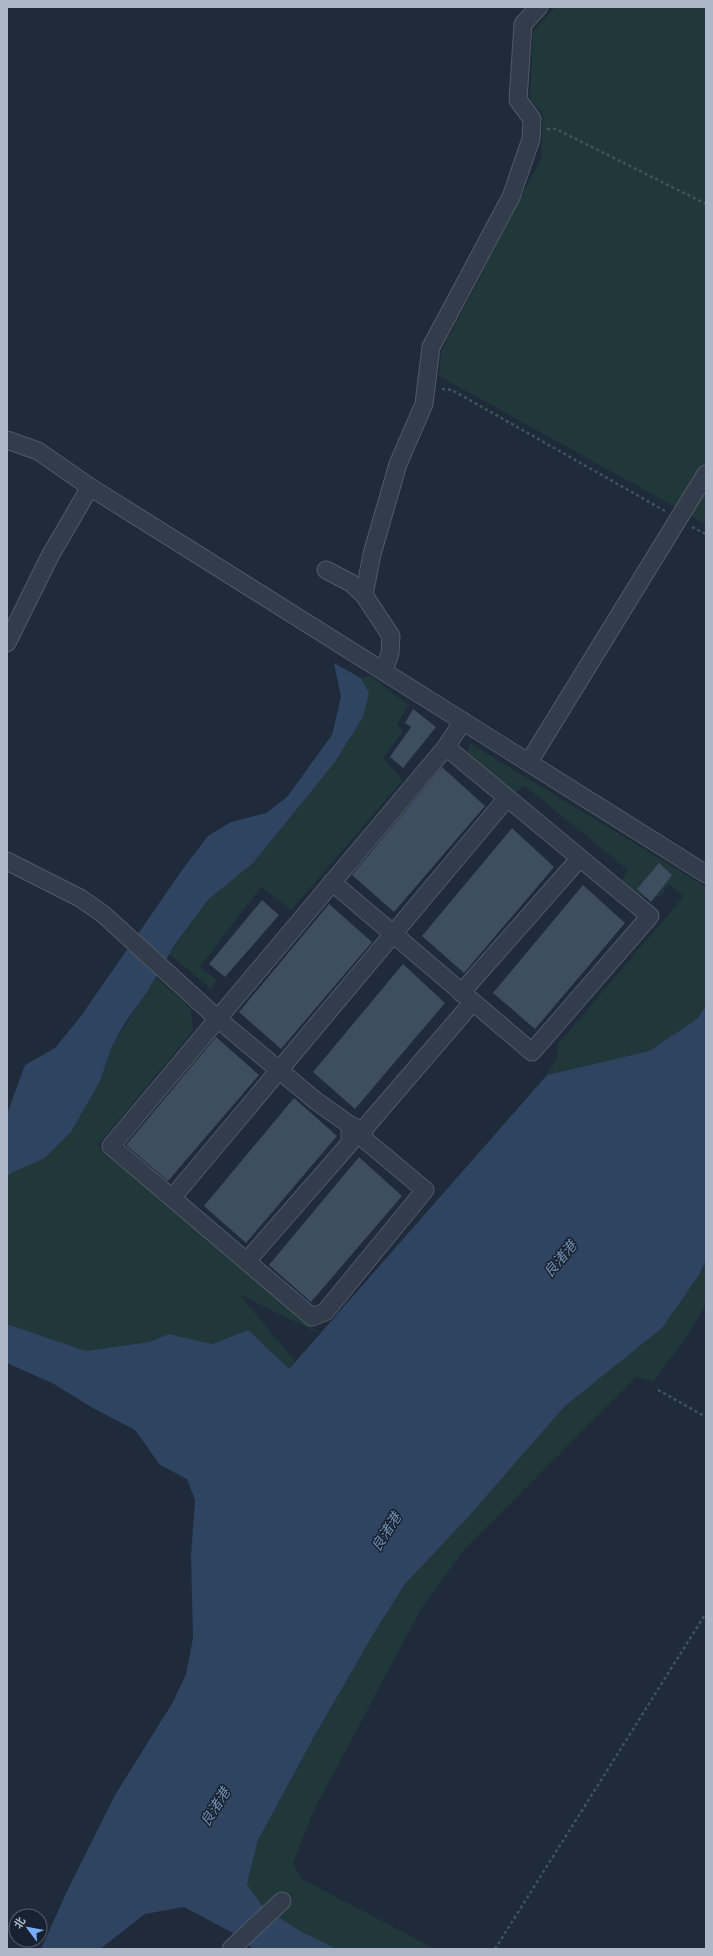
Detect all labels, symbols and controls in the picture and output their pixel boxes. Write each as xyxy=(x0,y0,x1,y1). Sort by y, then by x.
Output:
water label: 良渚港 xyxy=(539,1235,582,1281)
water label: 良渚港 xyxy=(366,1507,406,1555)
water label: 良渚港 xyxy=(195,1782,235,1830)
north arrow xyxy=(8,1908,48,1948)
text: 北 xyxy=(10,1914,28,1931)

